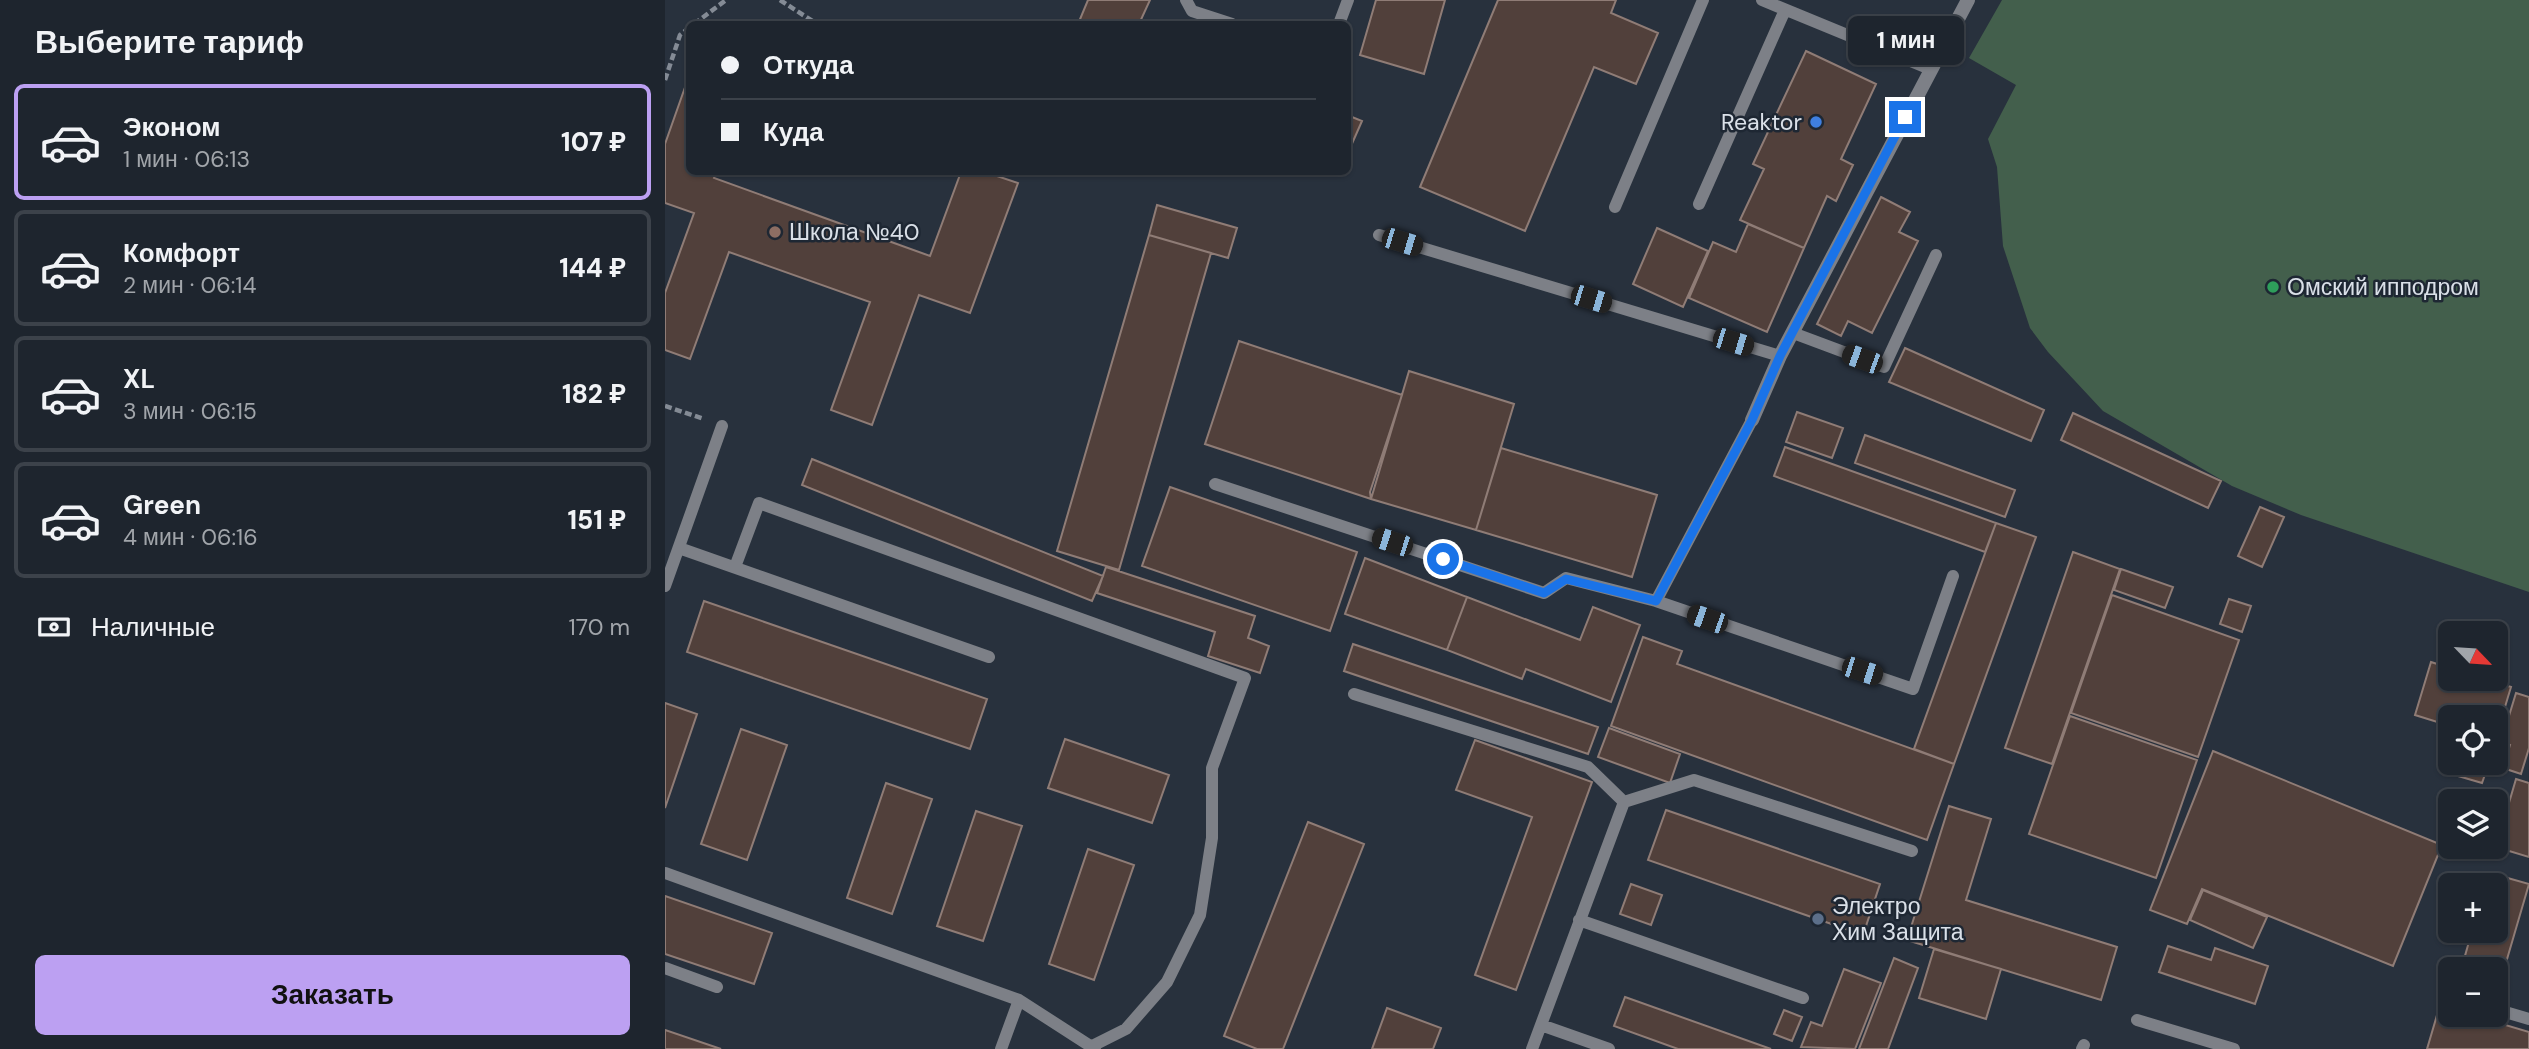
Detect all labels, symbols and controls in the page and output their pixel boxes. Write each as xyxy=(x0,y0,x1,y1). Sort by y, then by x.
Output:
callout: 1 мин xyxy=(1847,16,1963,64)
text: Выберите тариф xyxy=(35,21,304,63)
text: 1 мин xyxy=(1877,25,1935,55)
text: Откуда xyxy=(763,48,854,82)
route end xyxy=(1889,101,1921,133)
place label: Reaktor xyxy=(1721,107,1802,137)
text: Эконом xyxy=(123,110,221,144)
icon: car xyxy=(39,111,102,174)
marker: Reaktor xyxy=(1808,114,1824,130)
text: Куда xyxy=(763,115,824,149)
text: 107 ₽ xyxy=(561,125,626,159)
text: 1 мин · 06:13 xyxy=(123,144,250,174)
place label: Школа №40 xyxy=(789,217,919,247)
marker: Школа №40 xyxy=(767,224,783,240)
car xyxy=(1379,226,1426,258)
text: Комфорт xyxy=(123,236,240,270)
icon: car xyxy=(39,237,102,300)
text: 144 ₽ xyxy=(559,251,626,285)
text: 2 мин · 06:14 xyxy=(123,270,256,300)
place label: Омский ипподром xyxy=(2287,272,2479,302)
marker: Омский ипподром xyxy=(2265,279,2281,295)
car xyxy=(1568,283,1615,315)
car xyxy=(1710,326,1757,358)
car xyxy=(1839,342,1886,376)
text: XL xyxy=(123,362,155,396)
icon: car xyxy=(39,363,102,426)
text: 182 ₽ xyxy=(562,377,626,411)
text: 3 мин · 06:15 xyxy=(123,396,257,426)
text: Green xyxy=(123,488,201,522)
icon: car xyxy=(39,489,102,552)
text: 151 ₽ xyxy=(567,503,626,537)
text: 4 мин · 06:16 xyxy=(123,522,258,552)
car xyxy=(1369,526,1416,558)
route start xyxy=(1427,543,1459,575)
car xyxy=(1684,602,1731,636)
icon: cash xyxy=(35,608,73,646)
text: Наличные xyxy=(91,610,215,644)
text: 170 m xyxy=(569,612,630,642)
north arrow xyxy=(2438,621,2508,691)
map controls xyxy=(2438,621,2508,1027)
car xyxy=(1839,655,1886,687)
button: locate xyxy=(2438,705,2508,775)
button: layers xyxy=(2438,789,2508,859)
button: + xyxy=(2438,873,2508,943)
place label: Электро Хим Защита xyxy=(1832,891,1964,947)
marker: Электро Хим Защита xyxy=(1810,911,1826,927)
button: Заказать xyxy=(35,955,630,1035)
button: − xyxy=(2438,957,2508,1027)

